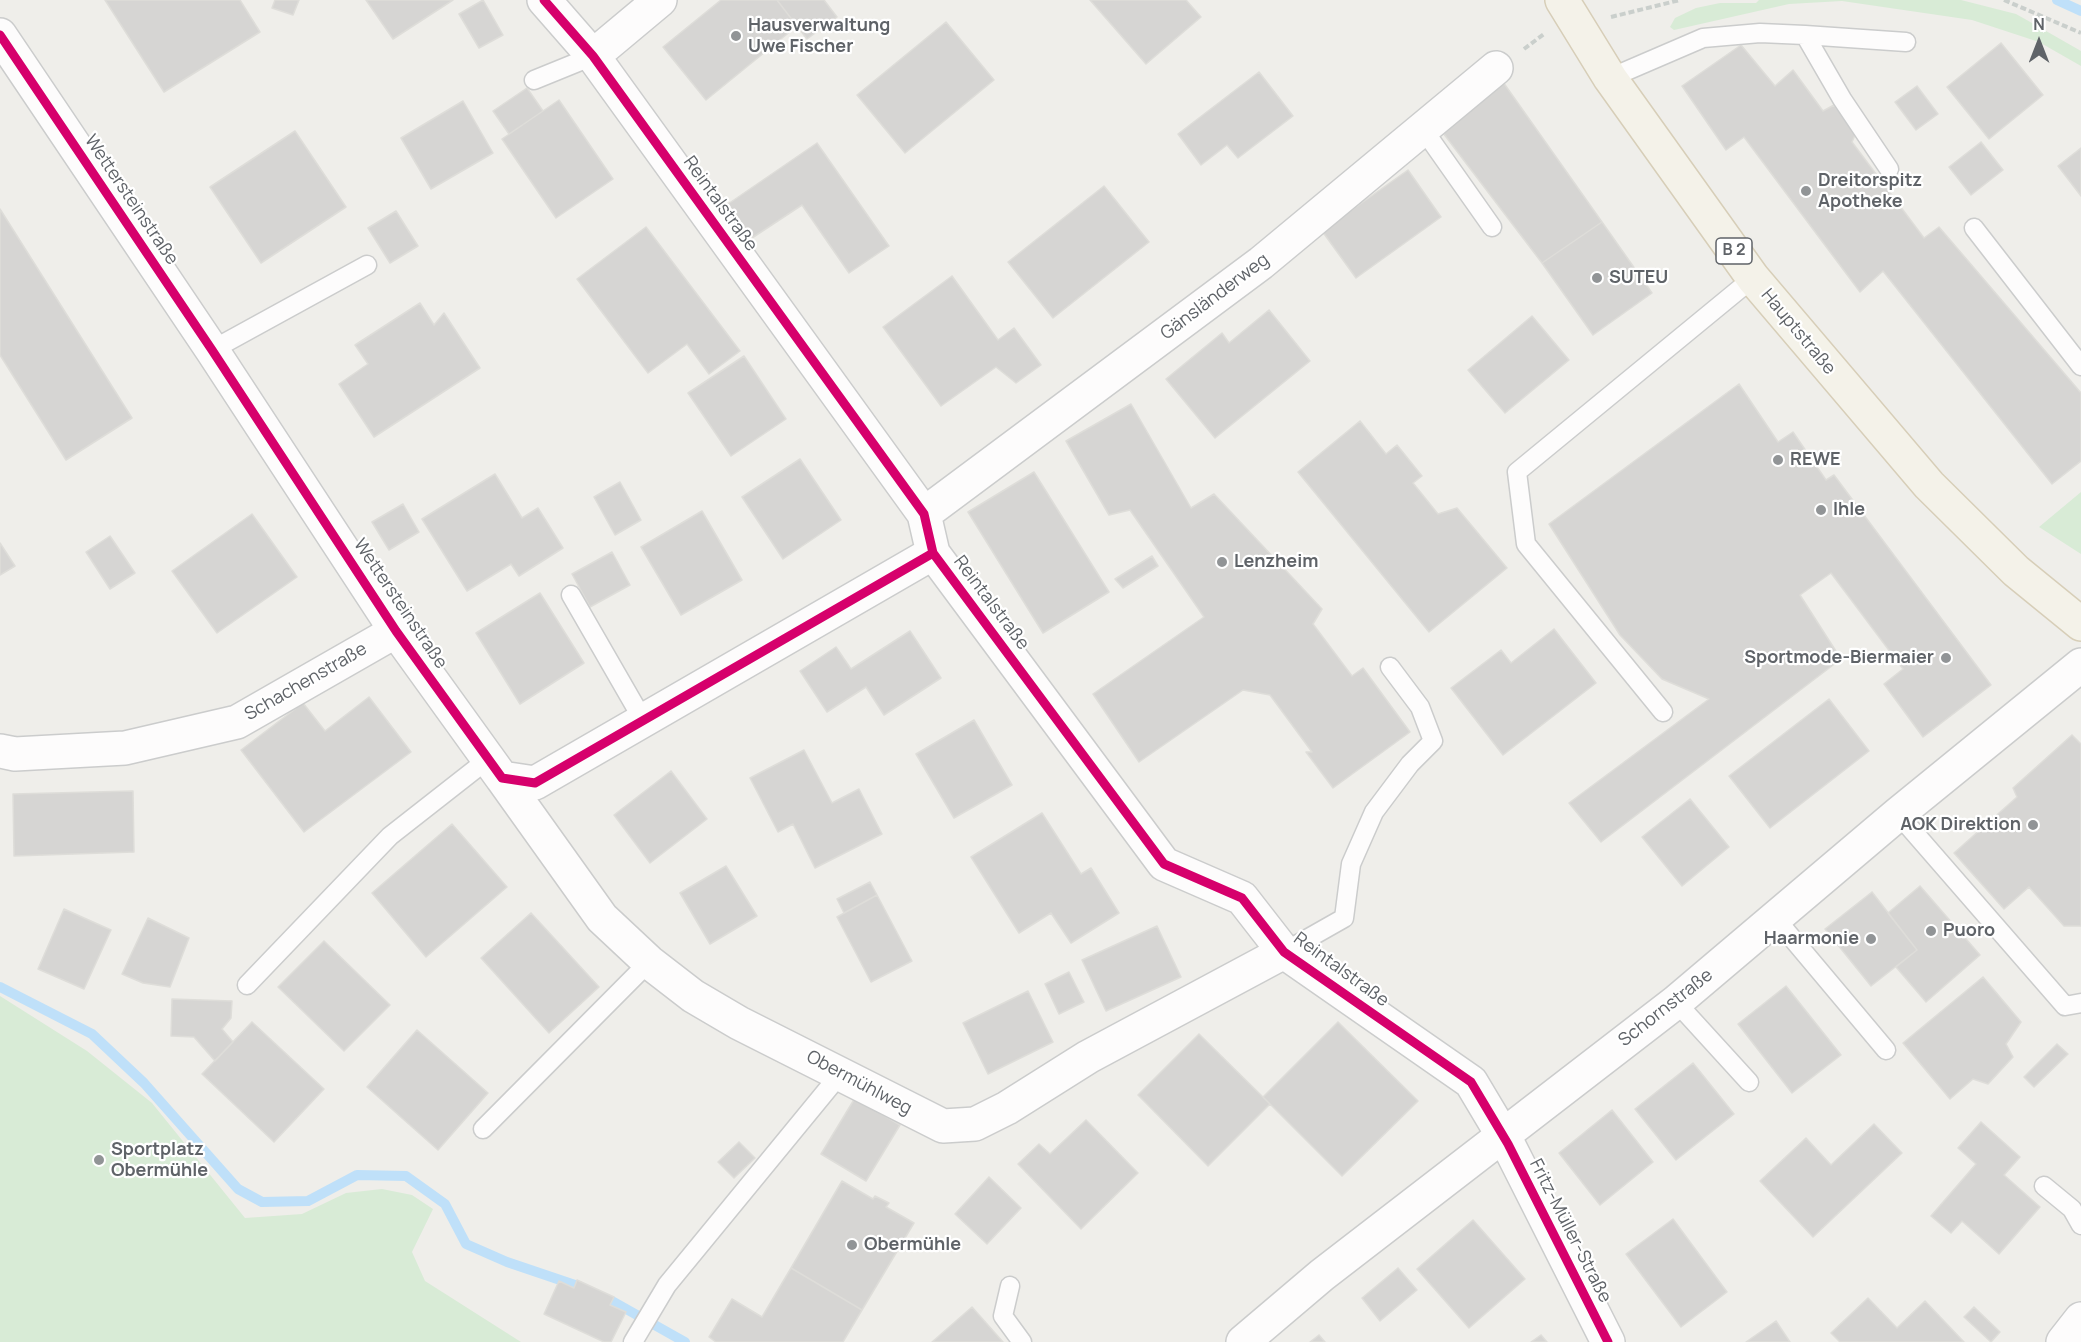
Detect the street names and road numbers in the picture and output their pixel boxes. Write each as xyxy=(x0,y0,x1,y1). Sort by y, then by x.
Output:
street label: Wettersteinstraße xyxy=(80,131,182,269)
street label: Reintalstraße xyxy=(678,152,762,256)
road number: B 2 xyxy=(1716,238,1752,264)
street label: Gänsländerweg xyxy=(1157,249,1273,345)
street label: Hauptstraße xyxy=(1756,285,1840,379)
street label: Wettersteinstraße xyxy=(349,535,451,673)
street label: Reintalstraße xyxy=(949,552,1033,654)
street label: Schachenstraße xyxy=(241,638,371,726)
street label: Reintalstraße xyxy=(1289,928,1393,1012)
street label: Schornstraße xyxy=(1615,965,1717,1051)
street label: Obermühlweg xyxy=(803,1046,915,1120)
street label: Fritz-Müller-Straße xyxy=(1524,1155,1616,1307)

